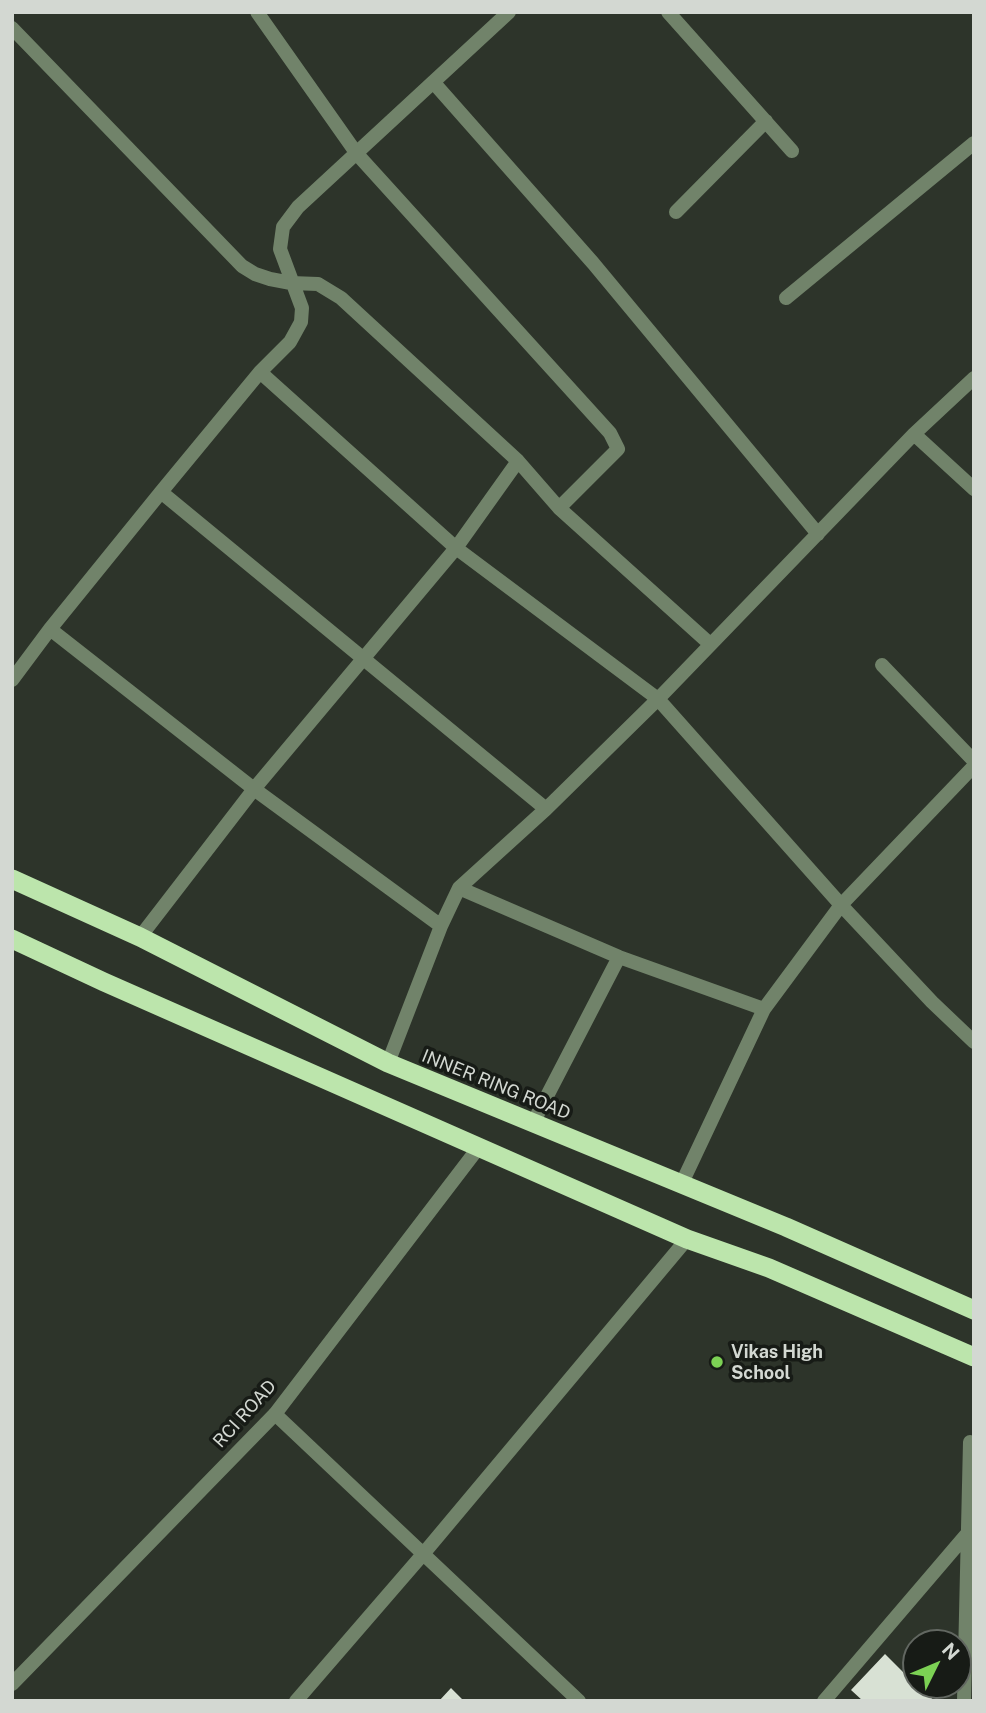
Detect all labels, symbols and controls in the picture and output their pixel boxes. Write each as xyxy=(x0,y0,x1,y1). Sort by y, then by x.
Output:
street label: INNER RING ROAD xyxy=(419,1045,573,1125)
place label: Vikas High School xyxy=(731,1341,823,1384)
marker: Vikas High School xyxy=(709,1354,725,1370)
street label: RCI ROAD xyxy=(209,1376,281,1452)
north arrow xyxy=(902,1629,972,1699)
text: N xyxy=(938,1638,964,1664)

